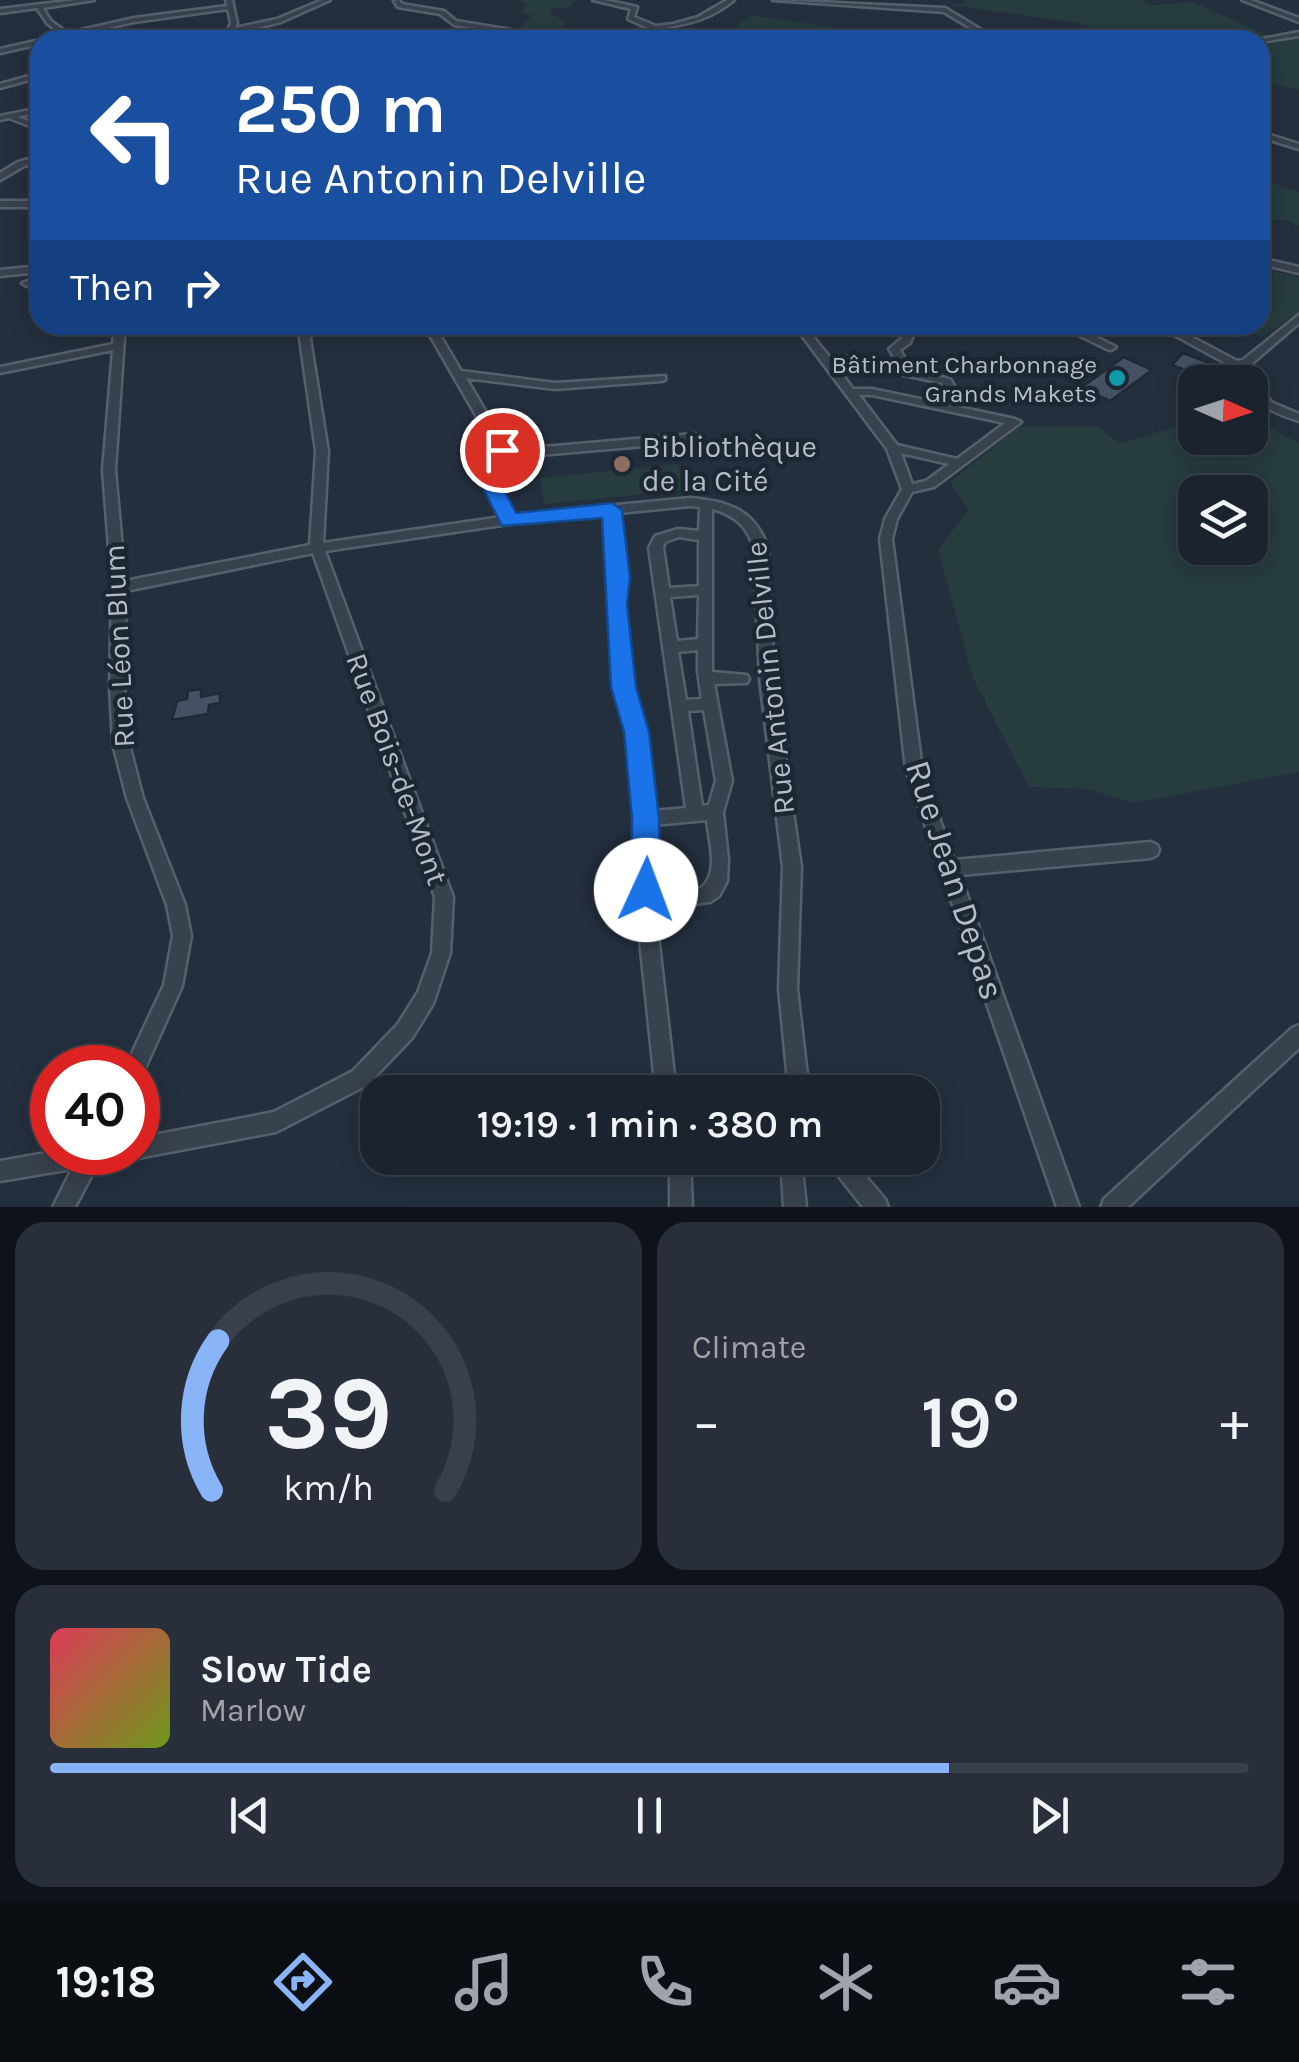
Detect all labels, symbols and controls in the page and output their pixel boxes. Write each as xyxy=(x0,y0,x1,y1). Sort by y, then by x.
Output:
text: 250 m xyxy=(235,68,447,150)
icon: left xyxy=(70,70,200,200)
text: Rue Antonin Delville xyxy=(235,152,646,204)
icon: right xyxy=(174,260,229,315)
text: Then xyxy=(70,265,154,310)
place label: Bâtiment Charbonnage Grands Makets xyxy=(832,350,1097,408)
north arrow xyxy=(1178,365,1268,455)
map controls xyxy=(1178,365,1268,565)
marker: Bâtiment Charbonnage Grands Makets xyxy=(1106,367,1128,389)
pin xyxy=(460,408,545,493)
icon: arrive xyxy=(475,423,530,478)
place label: Bibliothèque de la Cité xyxy=(642,429,817,499)
marker: Bibliothèque de la Cité xyxy=(611,453,633,475)
button: layers xyxy=(1178,475,1268,565)
street label: Rue Antonin Delville xyxy=(738,540,802,816)
street label: Rue Léon Blum xyxy=(96,543,142,749)
street label: Rue Bois-de-Mont xyxy=(338,648,456,890)
street label: Rue Jean Depas xyxy=(897,755,1013,1005)
position arrow xyxy=(594,838,698,942)
speed limit sign: 40 xyxy=(30,1045,160,1175)
text: 19:19 · 1 min · 380 m xyxy=(477,1102,823,1147)
text: Climate xyxy=(692,1329,806,1366)
text: 39 xyxy=(264,1353,393,1474)
text: 19° xyxy=(921,1378,1020,1466)
text: − xyxy=(692,1390,721,1454)
text: + xyxy=(1220,1390,1249,1454)
text: km/h xyxy=(283,1467,374,1509)
text: Slow Tide xyxy=(200,1647,372,1692)
text: Marlow xyxy=(200,1692,306,1729)
icon: previous xyxy=(222,1788,277,1843)
icon: pause xyxy=(622,1788,677,1843)
icon: next xyxy=(1022,1788,1077,1843)
icon: directions xyxy=(268,1947,338,2017)
icon: music xyxy=(449,1947,519,2017)
icon: phone xyxy=(630,1947,700,2017)
icon: climate xyxy=(811,1947,881,2017)
icon: car xyxy=(992,1947,1062,2017)
icon: filters xyxy=(1173,1947,1243,2017)
text: 19:18 xyxy=(56,1956,156,2008)

